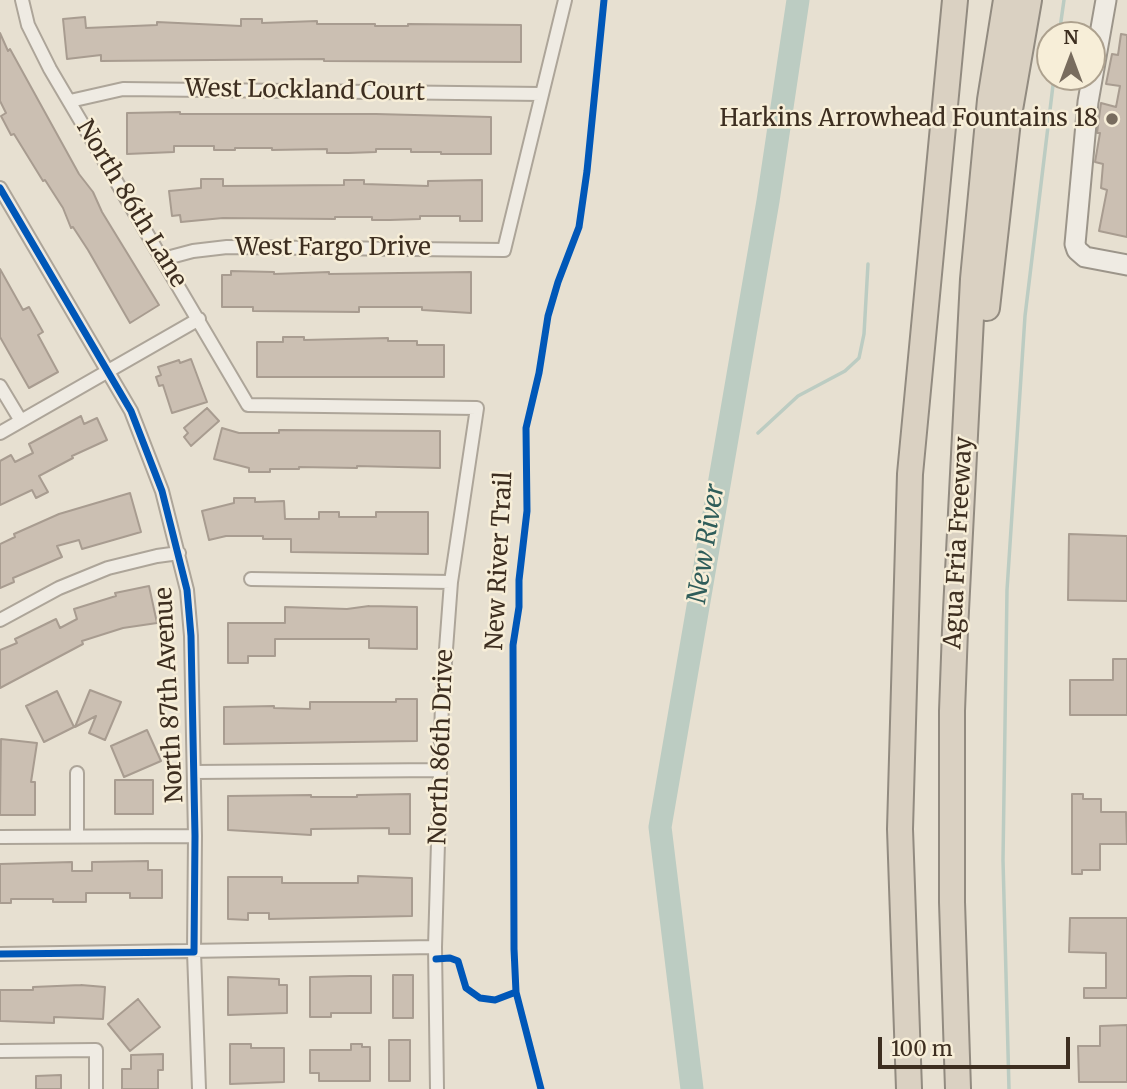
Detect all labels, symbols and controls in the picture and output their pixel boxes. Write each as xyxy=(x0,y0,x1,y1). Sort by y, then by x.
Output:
north arrow xyxy=(1036,21,1106,91)
text: N xyxy=(1063,25,1079,49)
street label: West Lockland Court xyxy=(185,75,425,107)
place label: Harkins Arrowhead Fountains 18 xyxy=(720,105,1098,133)
marker: Harkins Arrowhead Fountains 18 xyxy=(1104,111,1120,127)
street label: North 86th Lane xyxy=(70,115,192,293)
street label: West Fargo Drive xyxy=(235,234,431,262)
street label: Agua Fria Freeway xyxy=(939,436,979,650)
street label: New River Trail xyxy=(481,471,519,651)
water label: New River xyxy=(682,482,732,606)
street label: North 87th Avenue xyxy=(150,586,190,804)
street label: North 86th Drive xyxy=(424,649,460,845)
scale bar xyxy=(882,1023,1074,1066)
text: 100 m xyxy=(891,1035,953,1062)

